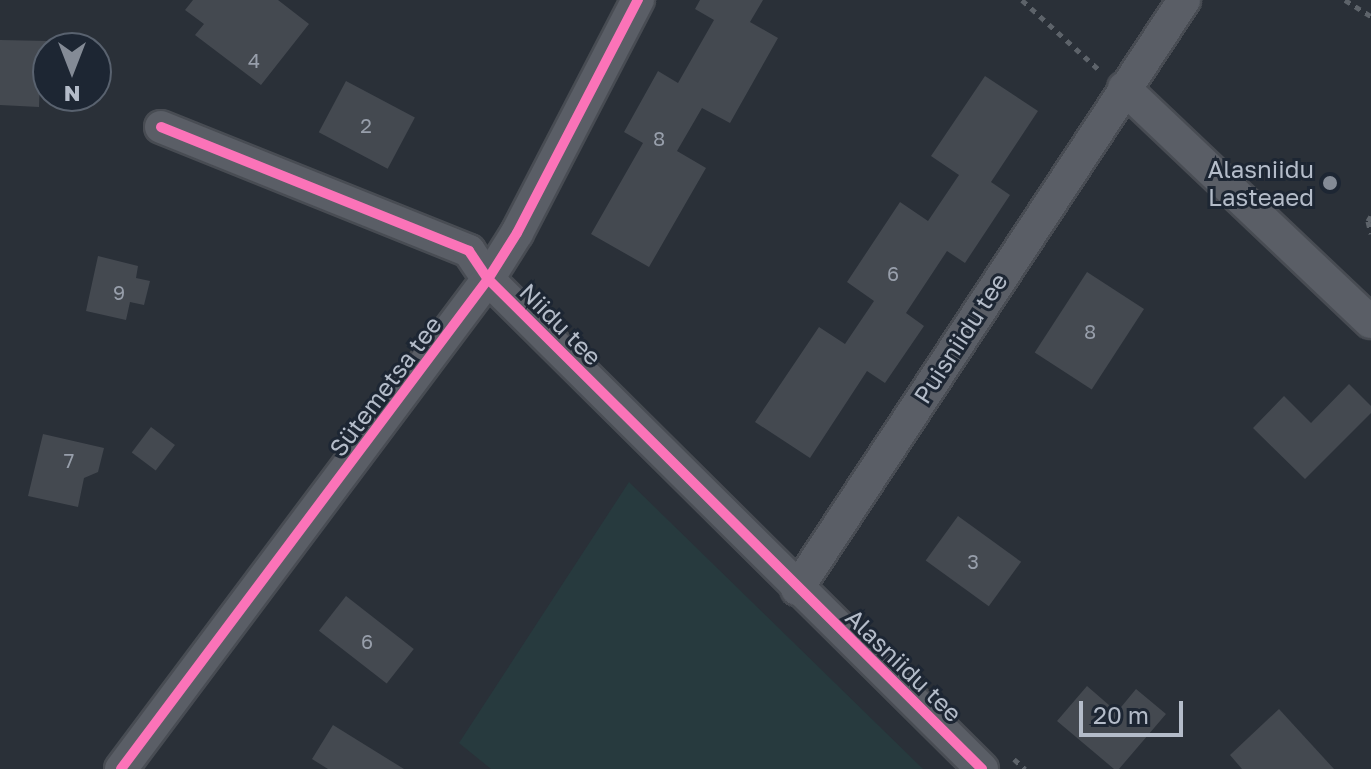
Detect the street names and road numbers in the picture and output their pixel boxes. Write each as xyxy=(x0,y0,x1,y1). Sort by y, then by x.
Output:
street label: Puisniidu tee xyxy=(907,267,1013,409)
street label: Niidu tee xyxy=(514,277,608,371)
street label: Sütemetsa tee xyxy=(323,310,447,462)
street label: Alasniidu tee xyxy=(840,603,968,727)

